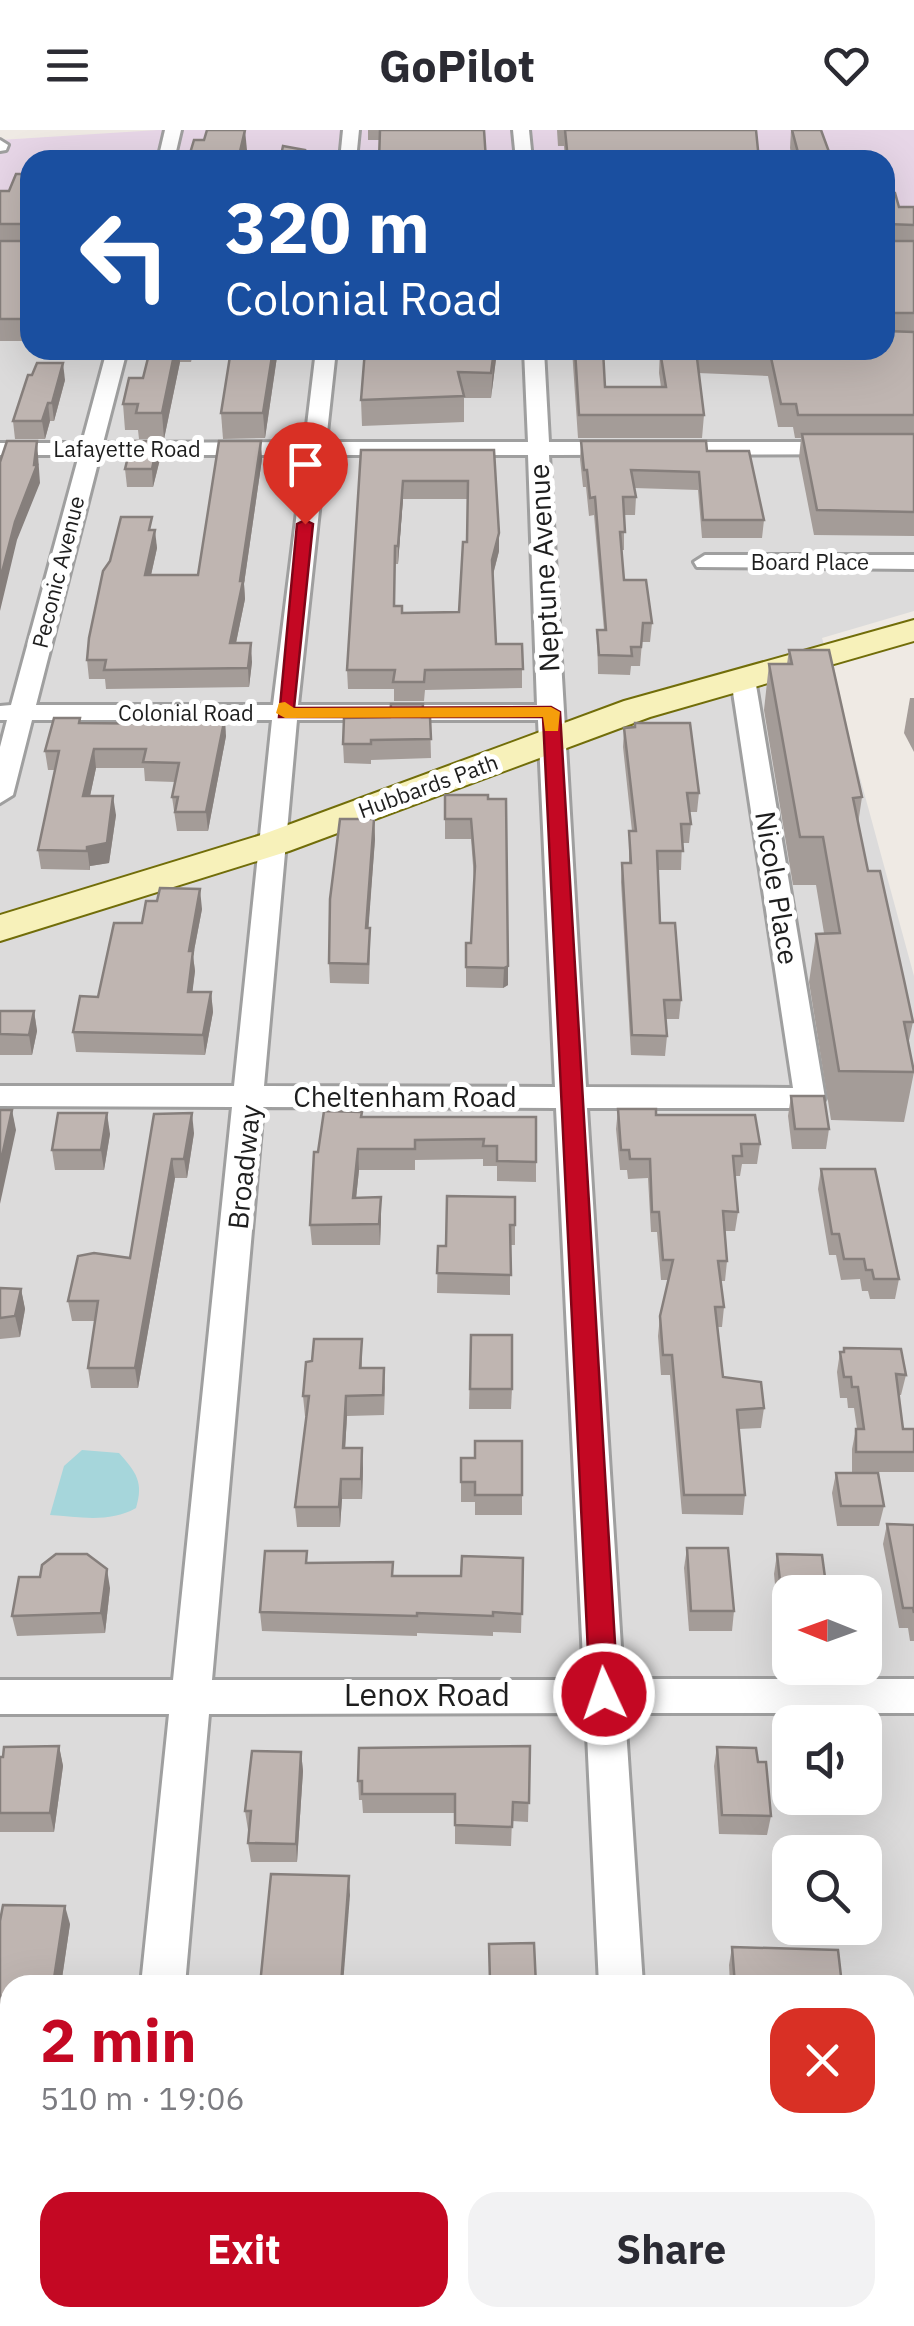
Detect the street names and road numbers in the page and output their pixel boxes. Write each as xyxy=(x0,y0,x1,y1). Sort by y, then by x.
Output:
street label: Lafayette Road xyxy=(53,434,201,463)
street label: Neptune Avenue xyxy=(520,463,567,673)
street label: Peconic Avenue xyxy=(25,493,90,651)
street label: Board Place xyxy=(751,547,869,576)
street label: Colonial Road xyxy=(118,698,254,727)
street label: Hubbards Path xyxy=(354,747,502,824)
street label: Nicole Place xyxy=(747,809,808,967)
street label: Cheltenham Road xyxy=(293,1078,517,1115)
street label: Broadway xyxy=(219,1103,268,1231)
street label: Lenox Road xyxy=(344,1673,510,1715)

